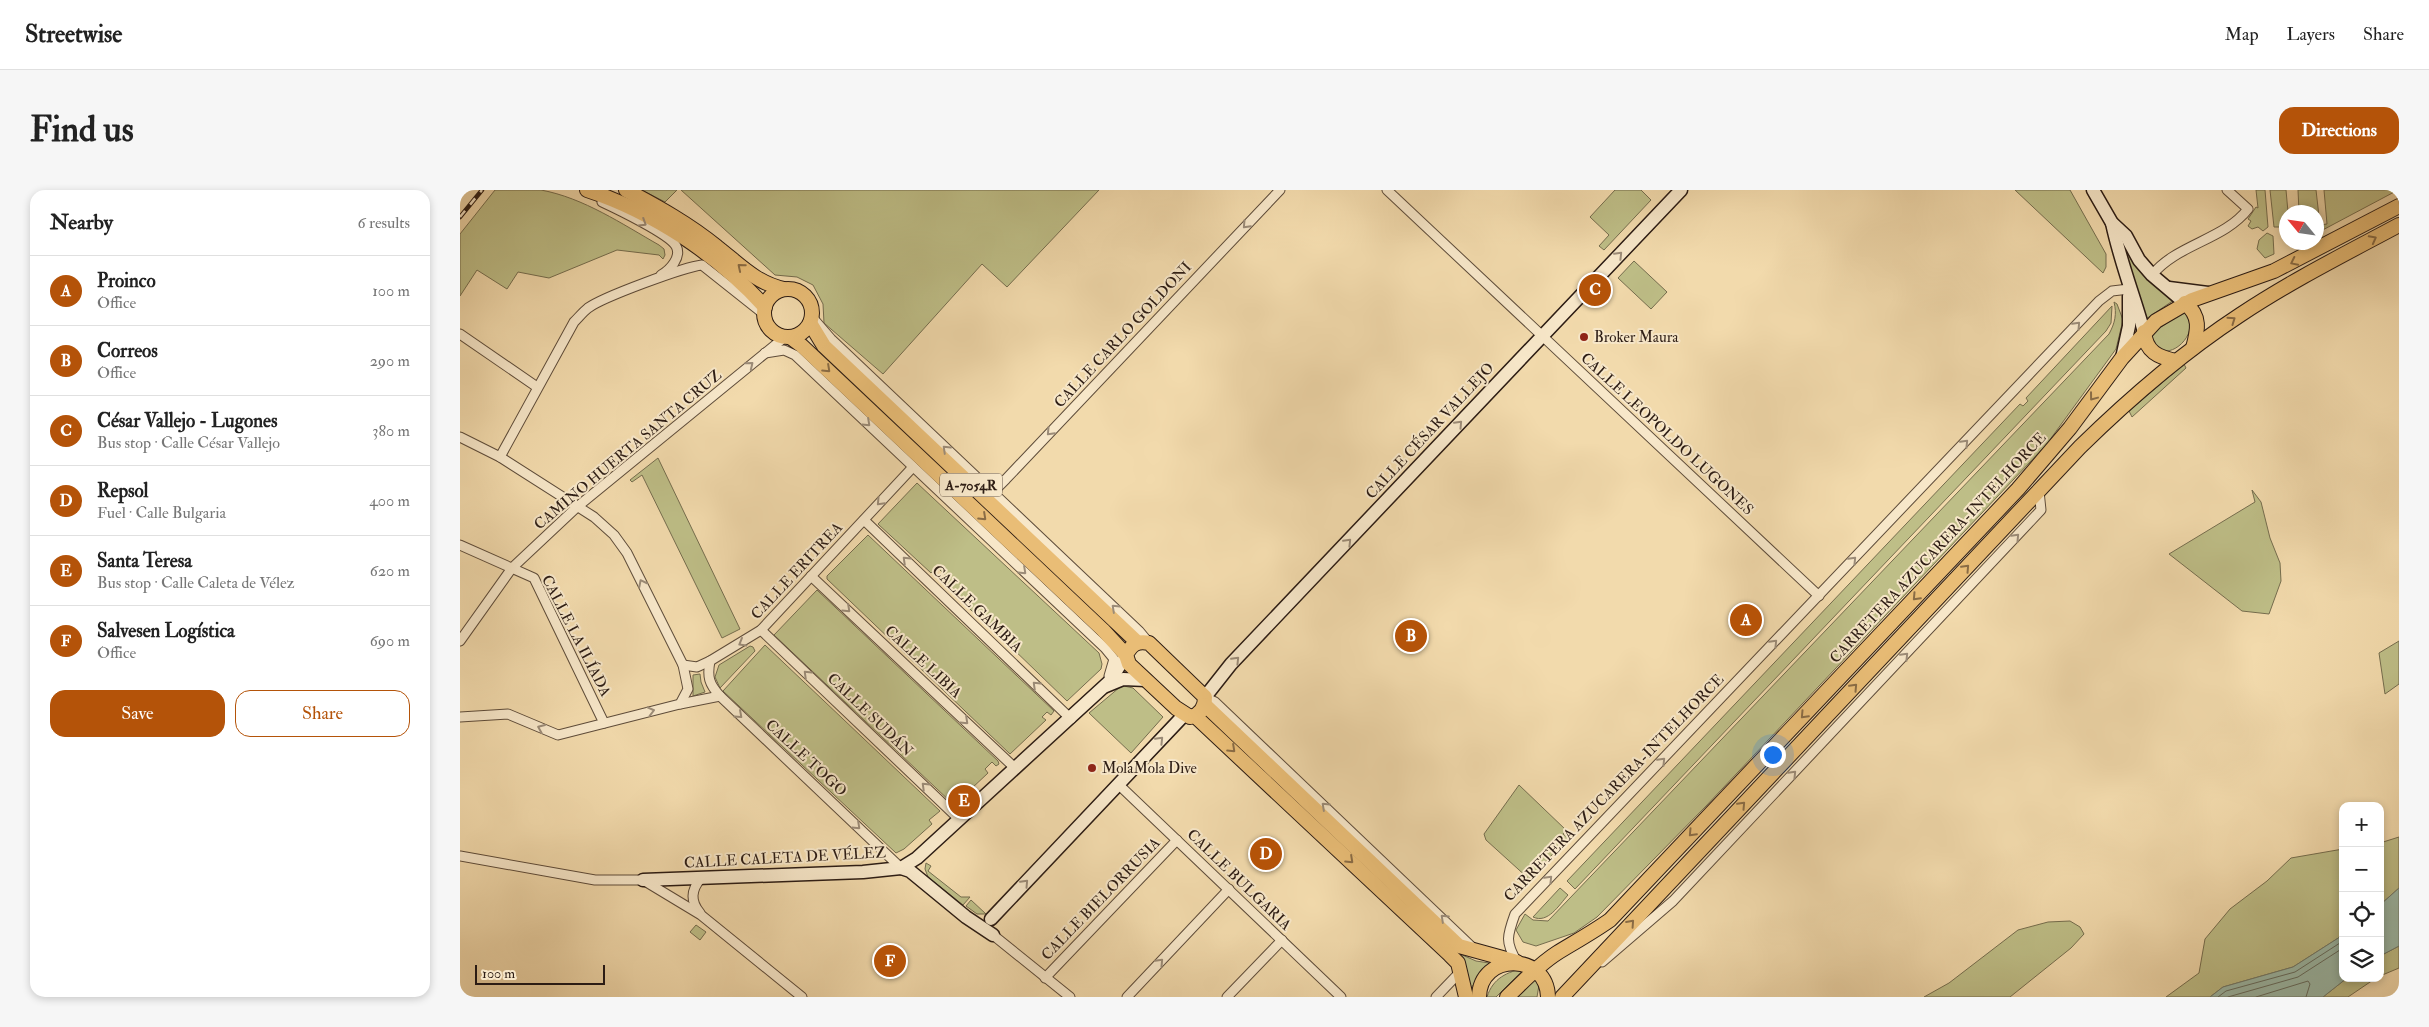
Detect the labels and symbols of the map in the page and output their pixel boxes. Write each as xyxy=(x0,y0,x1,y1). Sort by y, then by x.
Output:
north arrow xyxy=(2279,205,2324,250)
one-way arrow xyxy=(637,217,646,227)
one-way arrow xyxy=(1243,220,1252,229)
one-way arrow xyxy=(2368,235,2377,245)
one-way arrow xyxy=(1613,252,1622,261)
one-way arrow xyxy=(2290,255,2299,266)
street label: CALLE CARLO GOLDONI xyxy=(1050,258,1196,412)
one-way arrow xyxy=(738,264,747,273)
pin: C xyxy=(1579,271,1611,309)
one-way arrow xyxy=(2227,317,2236,326)
one-way arrow xyxy=(2071,322,2080,331)
place label: Broker Maura xyxy=(1594,328,1679,347)
marker: Broker Maura xyxy=(1578,331,1590,343)
street label: CALLE LEOPOLDO LUGONES xyxy=(1577,349,1757,519)
street label: CALLE CÉSAR VALLEJO xyxy=(1360,357,1499,504)
one-way arrow xyxy=(745,362,754,371)
one-way arrow xyxy=(821,363,830,372)
street label: CAMINO HUERTA SANTA CRUZ xyxy=(530,366,726,534)
one-way arrow xyxy=(2090,391,2098,400)
one-way arrow xyxy=(861,417,870,426)
one-way arrow xyxy=(1453,420,1462,429)
one-way arrow xyxy=(1047,427,1056,436)
street label: CARRETERA AZUCARERA-INTELHORCE xyxy=(1826,428,2050,667)
one-way arrow xyxy=(1959,439,1968,448)
one-way arrow xyxy=(943,446,952,455)
road number: A-7054R xyxy=(940,474,1002,496)
one-way arrow xyxy=(877,497,886,506)
one-way arrow xyxy=(977,511,986,520)
street label: CALLE ERITREA xyxy=(747,518,847,624)
one-way arrow xyxy=(2010,534,2019,543)
one-way arrow xyxy=(1342,539,1351,548)
one-way arrow xyxy=(903,557,912,566)
one-way arrow xyxy=(1847,557,1856,566)
street label: CALLE GAMBIA xyxy=(928,561,1026,657)
one-way arrow xyxy=(1017,565,1026,574)
one-way arrow xyxy=(1960,565,1969,574)
street label: CALLE LA ILÍADA xyxy=(537,571,616,700)
one-way arrow xyxy=(638,579,648,588)
one-way arrow xyxy=(1913,591,1922,600)
pin: A xyxy=(1730,601,1762,639)
one-way arrow xyxy=(841,603,850,612)
one-way arrow xyxy=(1112,605,1121,614)
pin: B xyxy=(1395,617,1427,655)
street label: CALLE LIBIA xyxy=(880,621,966,703)
one-way arrow xyxy=(738,636,747,646)
one-way arrow xyxy=(1768,640,1777,649)
one-way arrow xyxy=(1899,653,1908,662)
one-way arrow xyxy=(1230,656,1239,665)
street label: CALLE SUDÁN xyxy=(823,668,919,761)
street label: CARRETERA AZUCARERA-INTELHORCE xyxy=(1500,670,1728,906)
one-way arrow xyxy=(804,671,813,680)
one-way arrow xyxy=(1033,682,1042,691)
one-way arrow xyxy=(1848,683,1857,692)
one-way arrow xyxy=(647,706,656,717)
one-way arrow xyxy=(734,709,743,718)
one-way arrow xyxy=(1801,709,1810,718)
street label: CALLE TOGO xyxy=(761,715,851,801)
one-way arrow xyxy=(959,715,968,724)
one-way arrow xyxy=(537,723,546,734)
one-way arrow xyxy=(1155,737,1164,746)
your location xyxy=(1760,742,1786,768)
one-way arrow xyxy=(1226,743,1235,752)
one-way arrow xyxy=(1656,758,1665,767)
place label: MolaMola Dive xyxy=(1102,759,1197,778)
marker: MolaMola Dive xyxy=(1086,762,1098,774)
one-way arrow xyxy=(1787,771,1796,780)
pin: E xyxy=(948,782,980,820)
one-way arrow xyxy=(921,783,930,792)
one-way arrow xyxy=(1736,801,1745,810)
one-way arrow xyxy=(1322,803,1331,812)
one-way arrow xyxy=(852,820,861,829)
street label: CALLE BULGARIA xyxy=(1183,825,1296,935)
one-way arrow xyxy=(1689,827,1698,836)
street label: CALLE BIELORRUSIA xyxy=(1037,833,1165,964)
pin: D xyxy=(1250,835,1282,873)
street label: CALLE CALETA DE VÉLEZ xyxy=(684,841,886,873)
one-way arrow xyxy=(1345,854,1354,863)
one-way arrow xyxy=(1543,875,1552,884)
one-way arrow xyxy=(1019,880,1028,889)
one-way arrow xyxy=(1440,915,1449,924)
one-way arrow xyxy=(1625,919,1634,928)
pin: F xyxy=(874,942,906,980)
one-way arrow xyxy=(1155,958,1164,967)
scale bar xyxy=(475,962,605,985)

